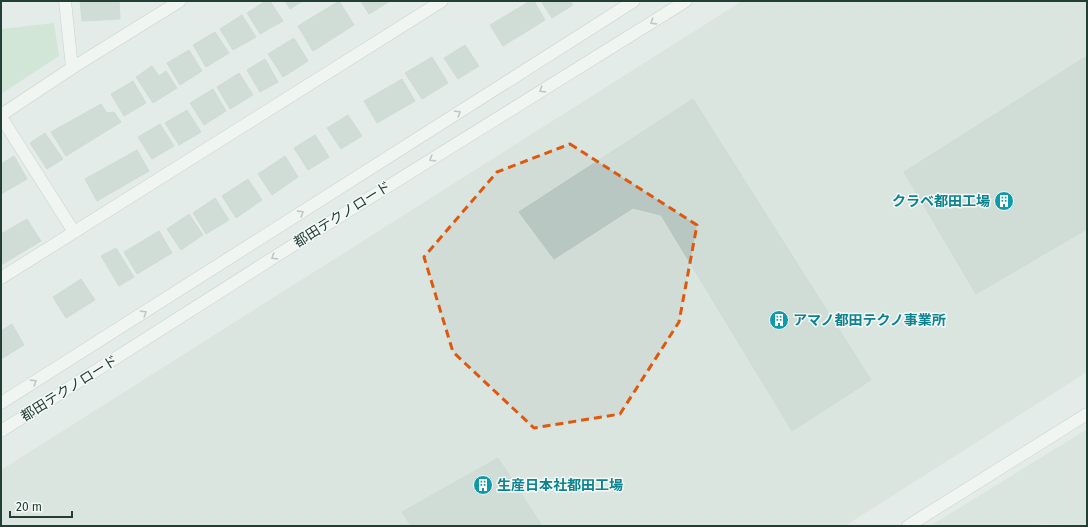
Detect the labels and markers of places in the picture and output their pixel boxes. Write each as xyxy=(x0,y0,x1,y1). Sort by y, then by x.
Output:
building icon: クラベ都田工場 xyxy=(993,190,1015,212)
place label: クラベ都田工場 xyxy=(892,193,990,210)
building icon: アマノ都田テクノ事業所 xyxy=(768,309,790,331)
place label: アマノ都田テクノ事業所 xyxy=(793,312,946,329)
building icon: 生産日本社都田工場 xyxy=(472,474,494,496)
place label: 生産日本社都田工場 xyxy=(497,477,623,494)

